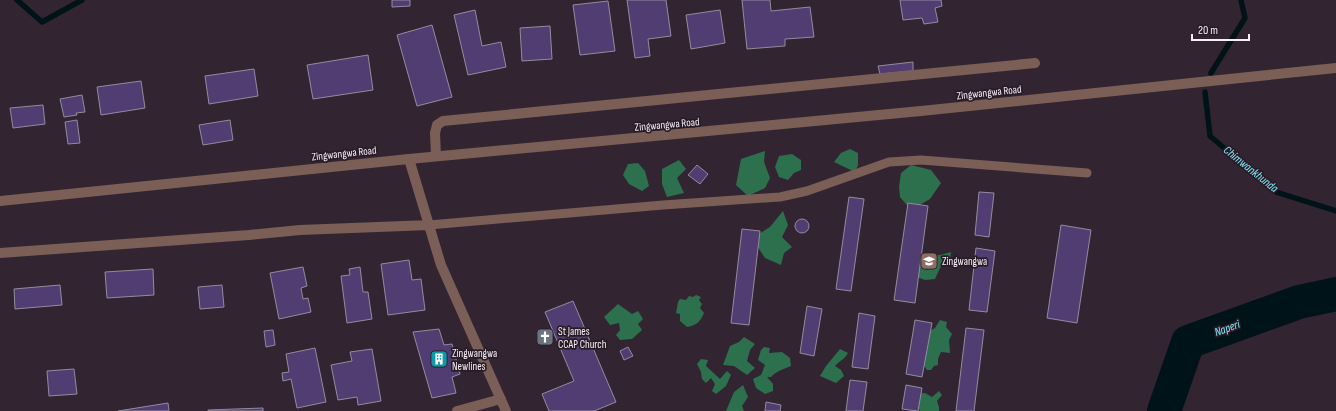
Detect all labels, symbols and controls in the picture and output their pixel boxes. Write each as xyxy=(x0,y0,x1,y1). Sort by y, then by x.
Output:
scale bar xyxy=(1192,16,1249,42)
text: 20 m xyxy=(1198,23,1218,38)
street label: Zingwangwa Road xyxy=(956,83,1023,102)
street label: Zingwangwa Road xyxy=(634,115,701,134)
water label: Chimwankhunda xyxy=(1220,143,1281,196)
street label: Zingwangwa Road xyxy=(311,144,378,163)
school or university icon: Zingwangwa xyxy=(919,251,939,271)
place label: Zingwangwa xyxy=(942,255,987,268)
water label: Naperi xyxy=(1212,317,1243,340)
place label: St James CCAP Church xyxy=(558,325,607,351)
church icon: St James CCAP Church xyxy=(535,327,555,347)
place label: Zingwangwa Newlines xyxy=(452,347,497,373)
building icon: Zingwangwa Newlines xyxy=(429,349,449,369)

